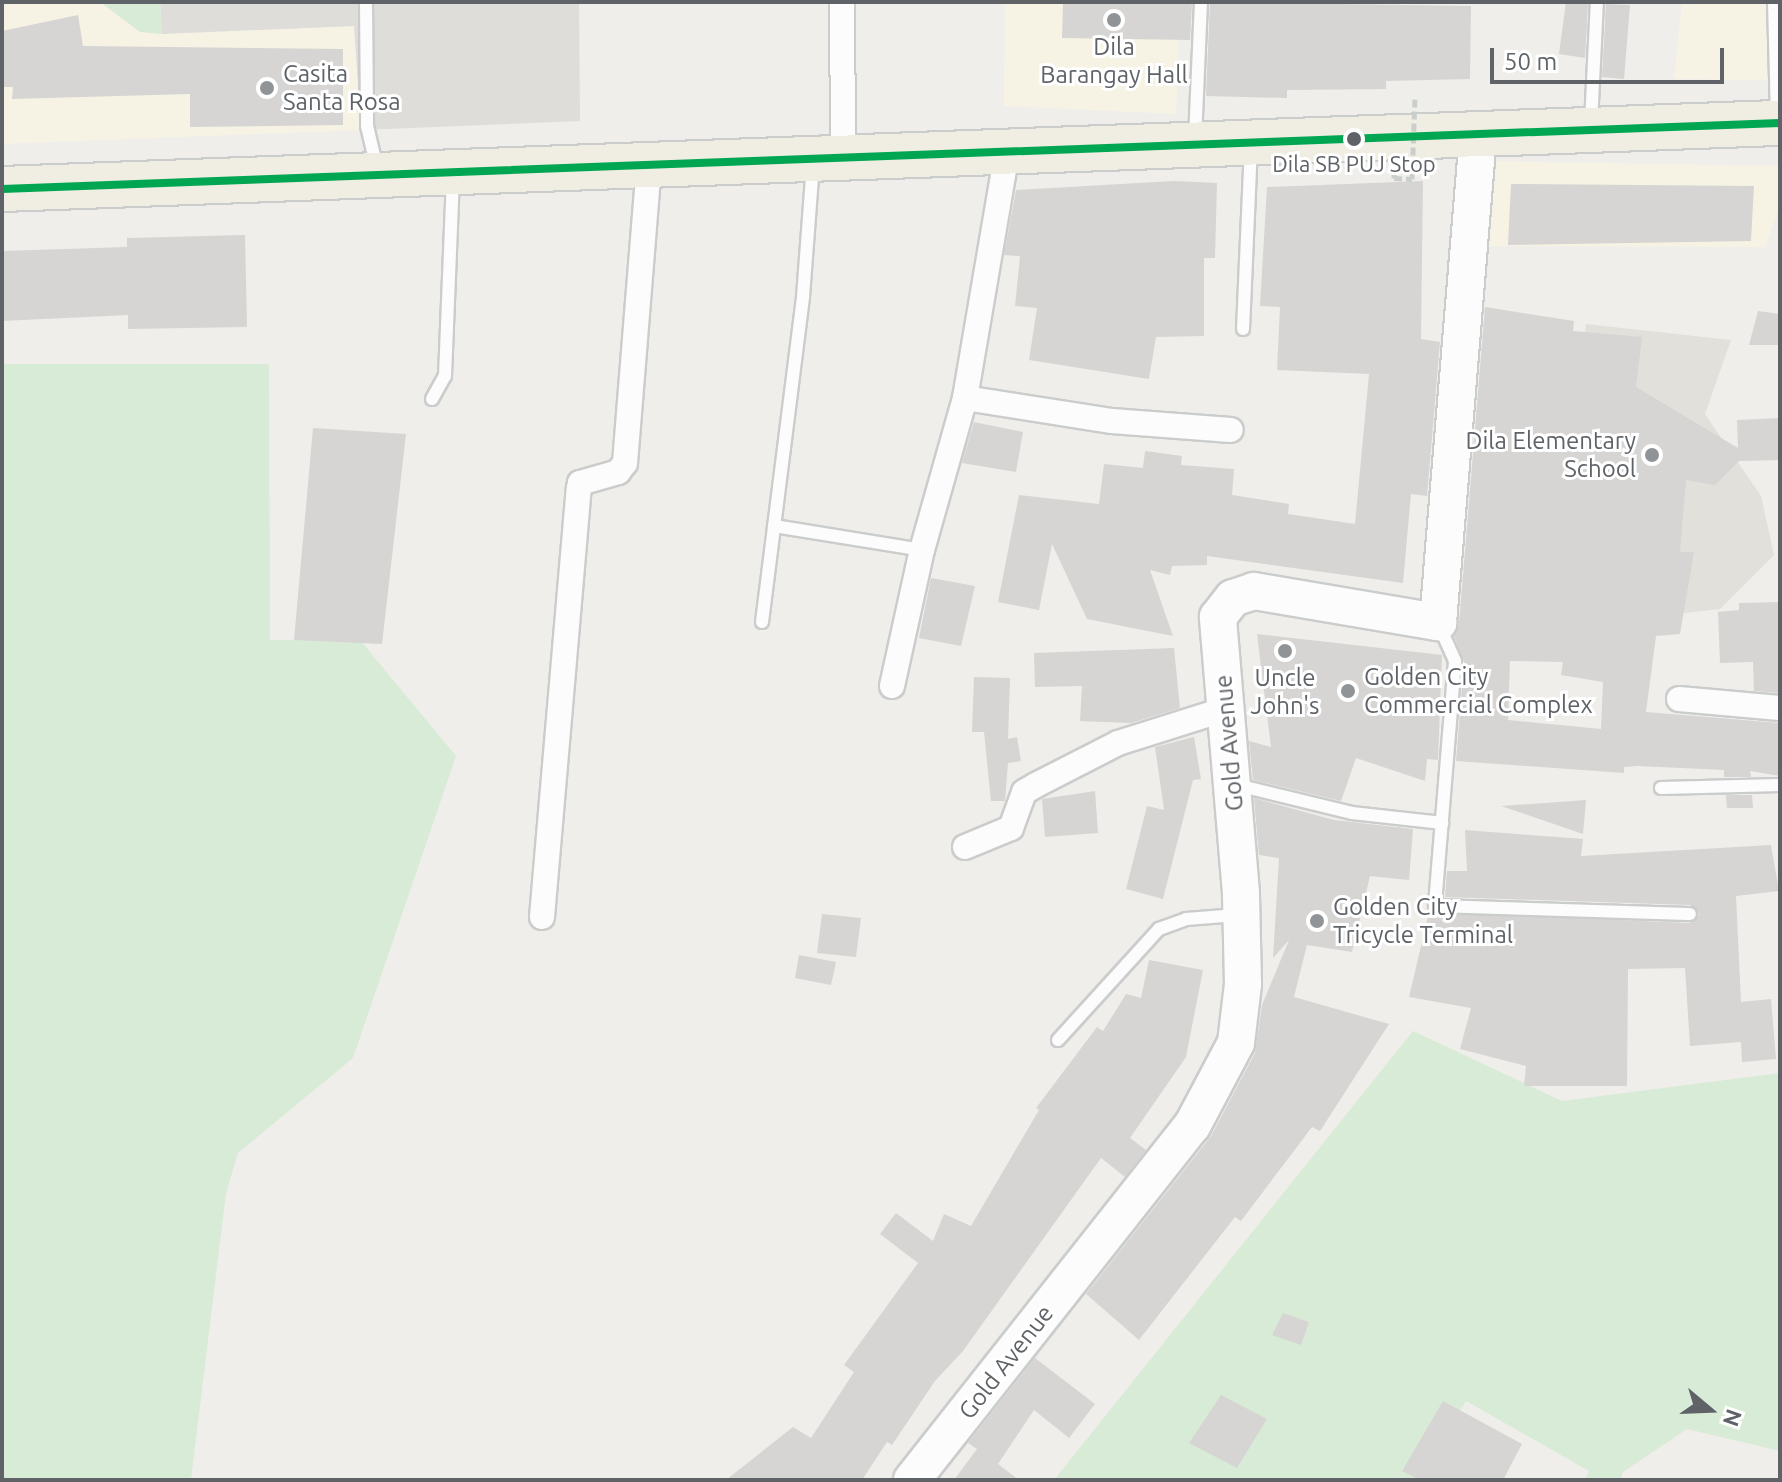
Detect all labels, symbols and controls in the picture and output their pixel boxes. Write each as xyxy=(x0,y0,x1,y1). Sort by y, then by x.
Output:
marker: Dila Barangay Hall xyxy=(1105,11,1123,29)
scale bar xyxy=(1494,32,1728,82)
place label: Dila Barangay Hall xyxy=(1040,33,1188,89)
text: 50 m xyxy=(1504,48,1557,75)
place label: Casita Santa Rosa xyxy=(283,60,401,116)
marker: Casita Santa Rosa xyxy=(258,79,276,97)
marker: Dila SB PUJ Stop xyxy=(1346,131,1362,147)
place label: Dila SB PUJ Stop xyxy=(1272,151,1436,177)
place label: Dila Elementary School xyxy=(1465,427,1636,483)
marker: Dila Elementary School xyxy=(1643,446,1661,464)
marker: Uncle John's xyxy=(1276,642,1294,660)
place label: Golden City Commercial Complex xyxy=(1364,663,1593,719)
place label: Uncle John's xyxy=(1251,664,1319,720)
street label: Gold Avenue xyxy=(1209,674,1249,812)
marker: Golden City Commercial Complex xyxy=(1339,682,1357,700)
place label: Golden City Tricycle Terminal xyxy=(1333,893,1513,949)
marker: Golden City Tricycle Terminal xyxy=(1308,912,1326,930)
street label: Gold Avenue xyxy=(953,1299,1059,1425)
north arrow xyxy=(1670,1370,1750,1450)
text: N xyxy=(1719,1406,1748,1430)

